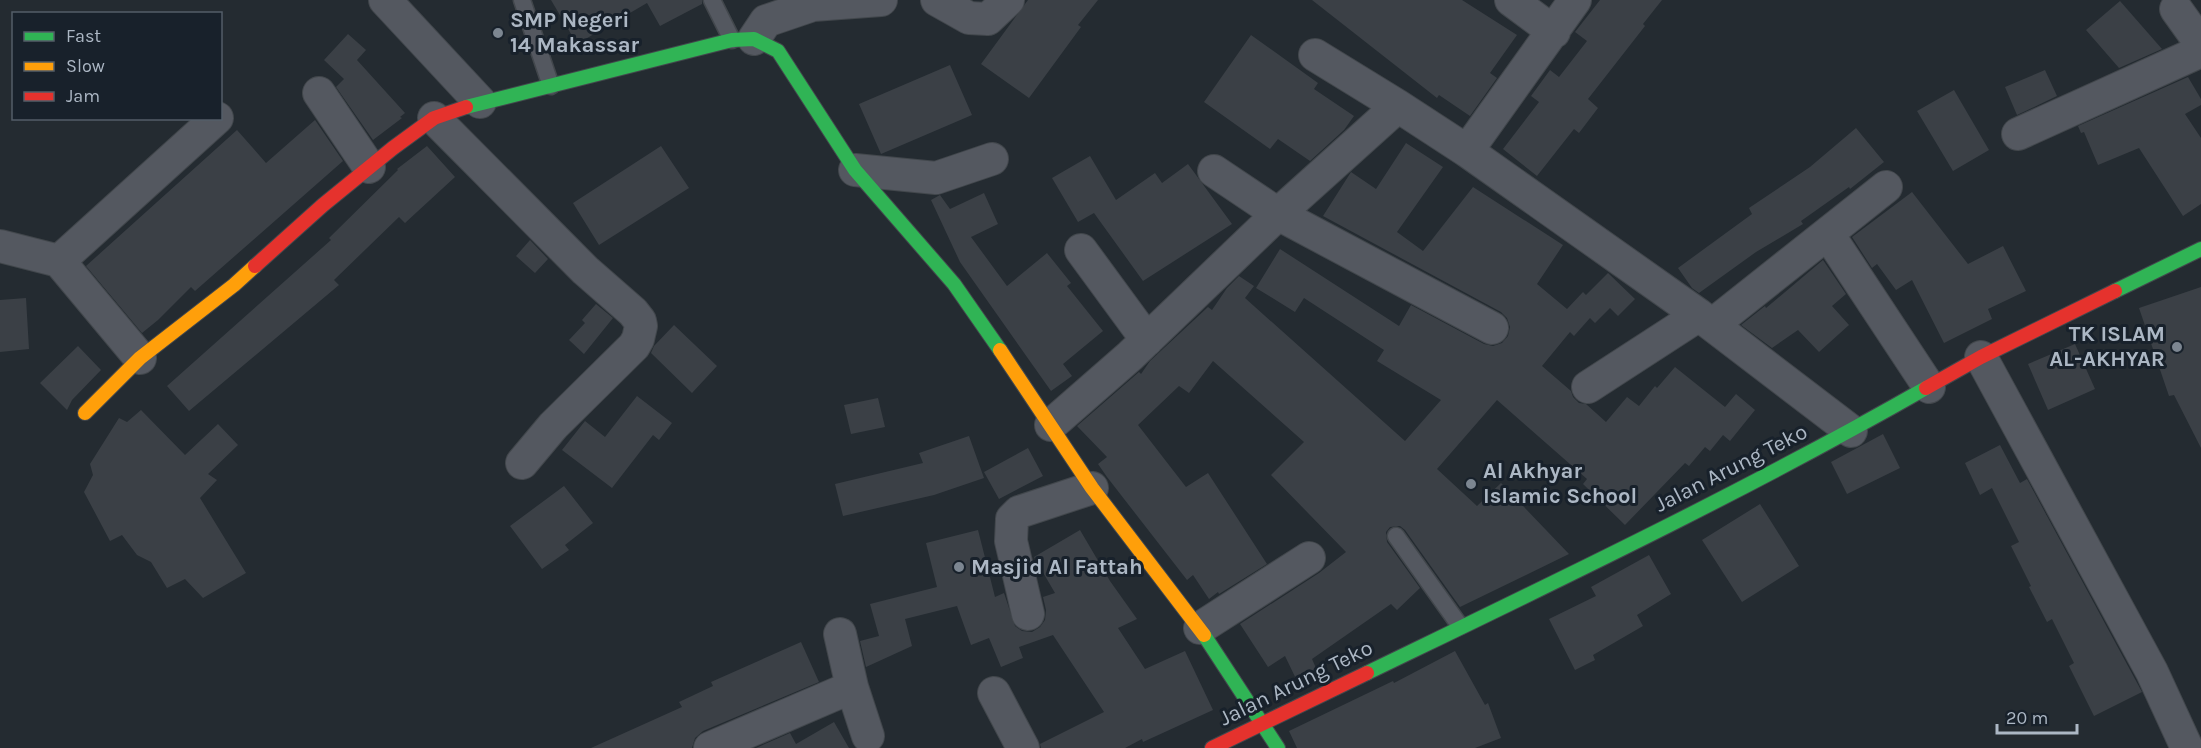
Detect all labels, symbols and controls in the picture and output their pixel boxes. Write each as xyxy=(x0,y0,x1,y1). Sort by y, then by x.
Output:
place label: SMP Negeri 14 Makassar xyxy=(510,7,640,58)
legend xyxy=(12,12,222,120)
text: Fast xyxy=(66,25,101,47)
marker: SMP Negeri 14 Makassar xyxy=(491,26,505,40)
text: Slow xyxy=(66,55,105,77)
text: Jam xyxy=(66,85,100,107)
place label: TK ISLAM AL-AKHYAR xyxy=(2049,321,2165,372)
marker: TK ISLAM AL-AKHYAR xyxy=(2170,340,2184,354)
street label: Jalan Arung Teko xyxy=(1650,418,1812,518)
place label: Al Akhyar Islamic School xyxy=(1483,458,1637,509)
marker: Al Akhyar Islamic School xyxy=(1464,477,1478,491)
place label: Masjid Al Fattah xyxy=(971,554,1143,580)
marker: Masjid Al Fattah xyxy=(952,560,966,574)
street label: Jalan Arung Teko xyxy=(1215,635,1377,731)
scale bar xyxy=(1997,697,2076,735)
text: 20 m xyxy=(2006,707,2048,729)

